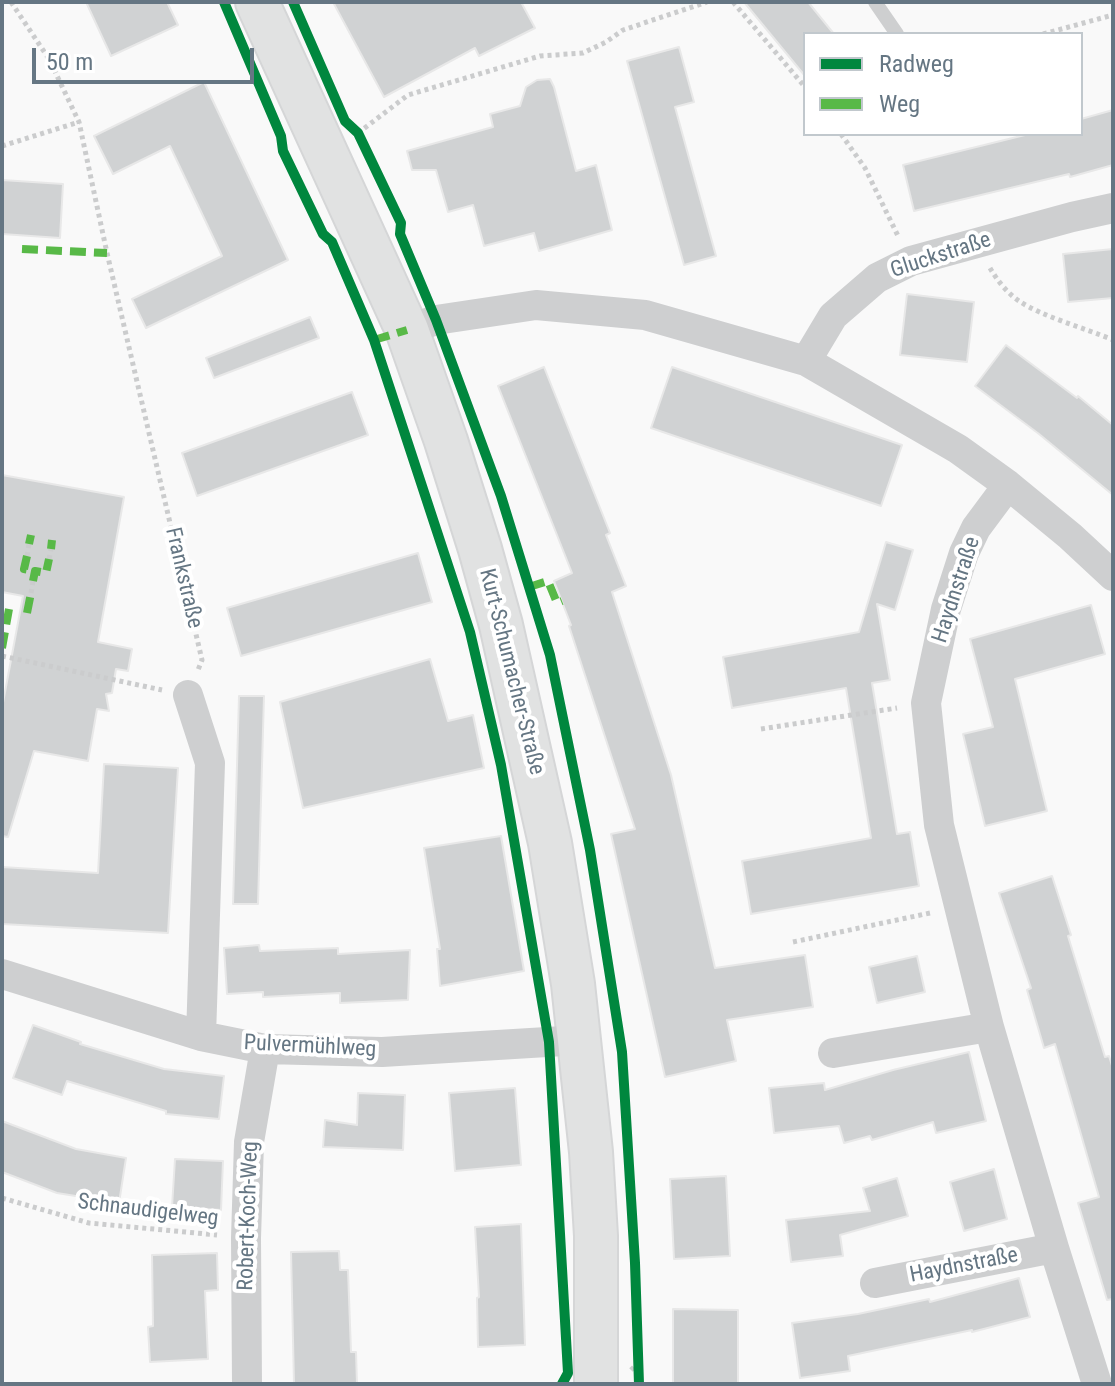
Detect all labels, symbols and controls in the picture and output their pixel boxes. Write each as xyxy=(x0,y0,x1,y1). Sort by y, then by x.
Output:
scale bar xyxy=(36,32,258,82)
legend xyxy=(803,32,1083,136)
text: 50 m xyxy=(46,48,93,76)
text: Radweg xyxy=(879,50,954,78)
text: Weg xyxy=(879,90,920,118)
street label: Gluckstraße xyxy=(888,227,994,285)
street label: Frankstraße xyxy=(159,525,207,631)
street label: Haydnstraße xyxy=(927,534,987,646)
street label: Kurt-Schumacher-Straße xyxy=(473,566,549,778)
street label: Pulvermühlweg xyxy=(243,1030,377,1064)
street label: Robert-Koch-Weg xyxy=(233,1141,265,1291)
street label: Schnaudigelweg xyxy=(76,1189,220,1233)
street label: Haydnstraße xyxy=(908,1243,1020,1289)

